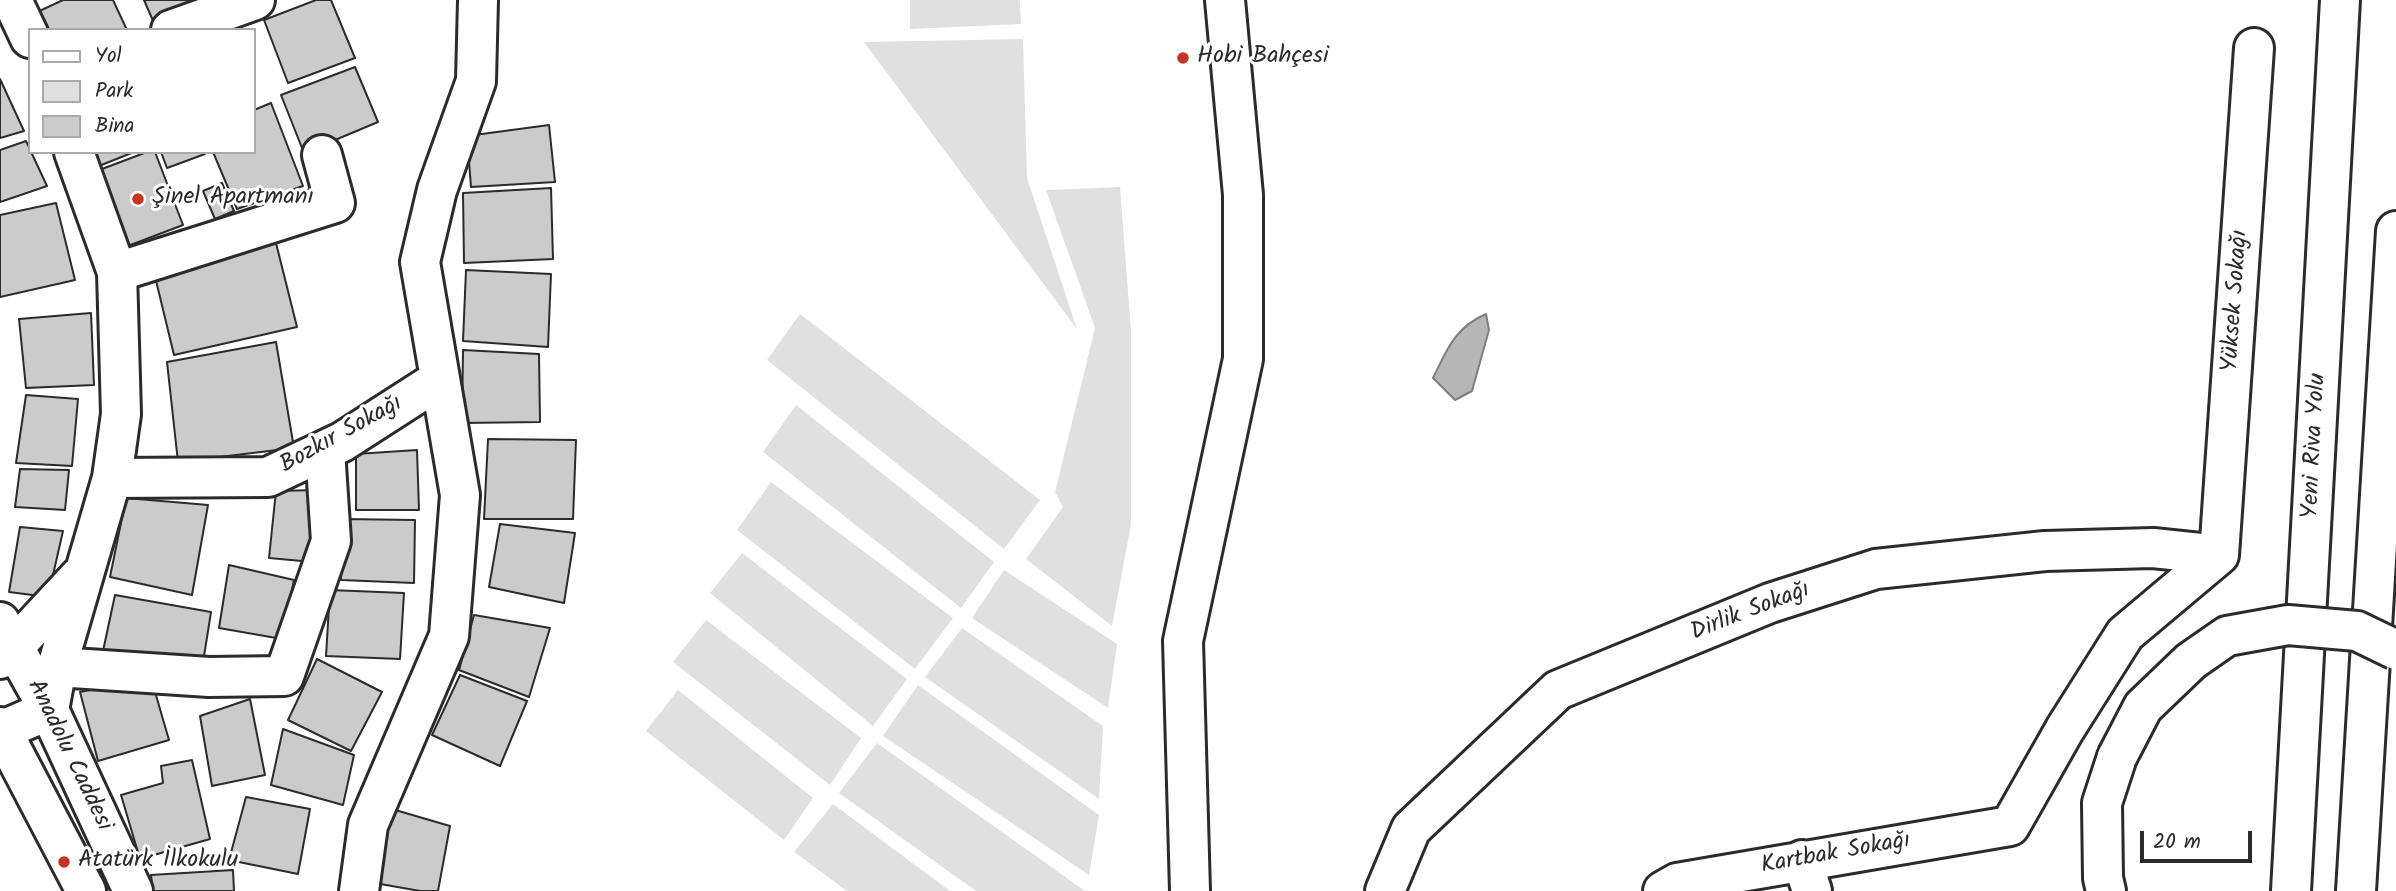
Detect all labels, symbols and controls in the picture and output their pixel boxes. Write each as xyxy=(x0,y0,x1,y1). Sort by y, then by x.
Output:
legend xyxy=(28,28,256,154)
text: Yol xyxy=(95,40,122,73)
place label: Hobi Bahçesi xyxy=(1197,44,1329,72)
marker: Hobi Bahçesi xyxy=(1175,50,1191,66)
text: Park xyxy=(95,75,133,108)
text: Bina xyxy=(95,110,134,143)
place label: Şinel Apartmanı xyxy=(152,185,314,213)
marker: Şinel Apartmanı xyxy=(130,191,146,207)
street label: Yüksek Sokağı xyxy=(2218,229,2256,373)
street label: Yeni Riva Yolu xyxy=(2298,373,2334,519)
street label: Bozkır Sokağı xyxy=(276,391,408,481)
street label: Dirlik Sokağı xyxy=(1687,577,1815,649)
street label: Anadolu Caddesi xyxy=(19,676,117,836)
scale bar xyxy=(2144,818,2256,862)
text: 20 m xyxy=(2153,826,2201,859)
street label: Kartbak Sokağı xyxy=(1759,828,1913,882)
place label: Atatürk İlkokulu xyxy=(78,848,238,876)
marker: Atatürk İlkokulu xyxy=(56,854,72,870)

